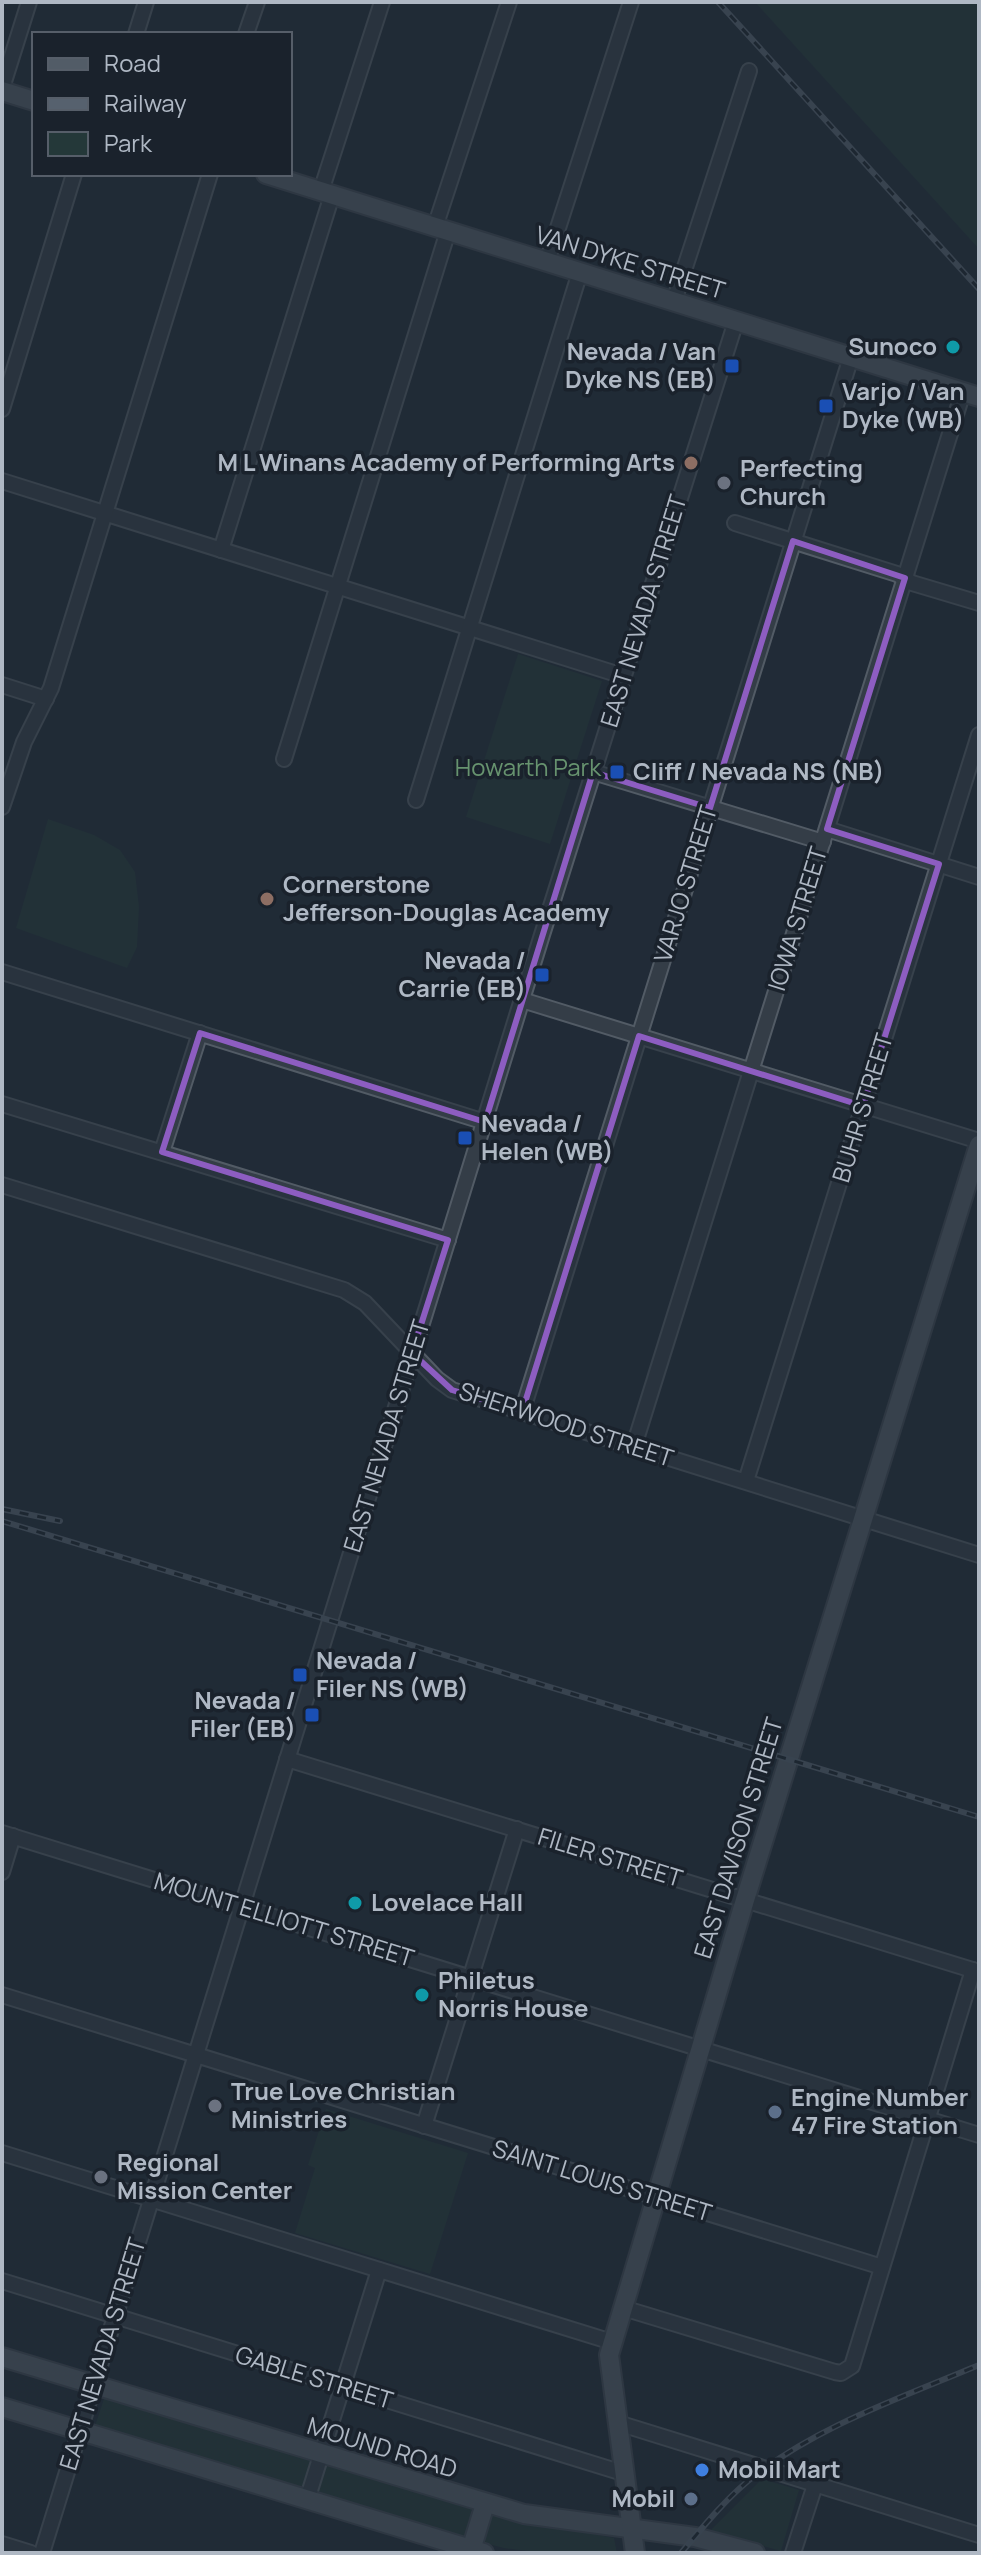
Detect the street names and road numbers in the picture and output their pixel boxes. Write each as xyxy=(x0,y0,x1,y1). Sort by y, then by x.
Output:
street label: VAN DYKE STREET xyxy=(532,217,730,306)
street label: EAST NEVADA STREET xyxy=(592,490,694,731)
street label: VARJO STREET xyxy=(645,800,724,966)
street label: IOWA STREET xyxy=(759,842,834,995)
street label: BUHR STREET xyxy=(823,1029,900,1186)
street label: EAST NEVADA STREET xyxy=(335,1315,437,1556)
street label: SHERWOOD STREET xyxy=(455,1373,679,1474)
street label: EAST DAVISON STREET xyxy=(685,1712,790,1962)
street label: FILER STREET xyxy=(534,1819,687,1894)
street label: MOUNT ELLIOTT STREET xyxy=(151,1863,419,1974)
street label: SAINT LOUIS STREET xyxy=(489,2131,717,2229)
street label: EAST NEVADA STREET xyxy=(51,2233,153,2474)
street label: GABLE STREET xyxy=(232,2337,398,2416)
street label: MOUND ROAD xyxy=(303,2408,461,2485)

